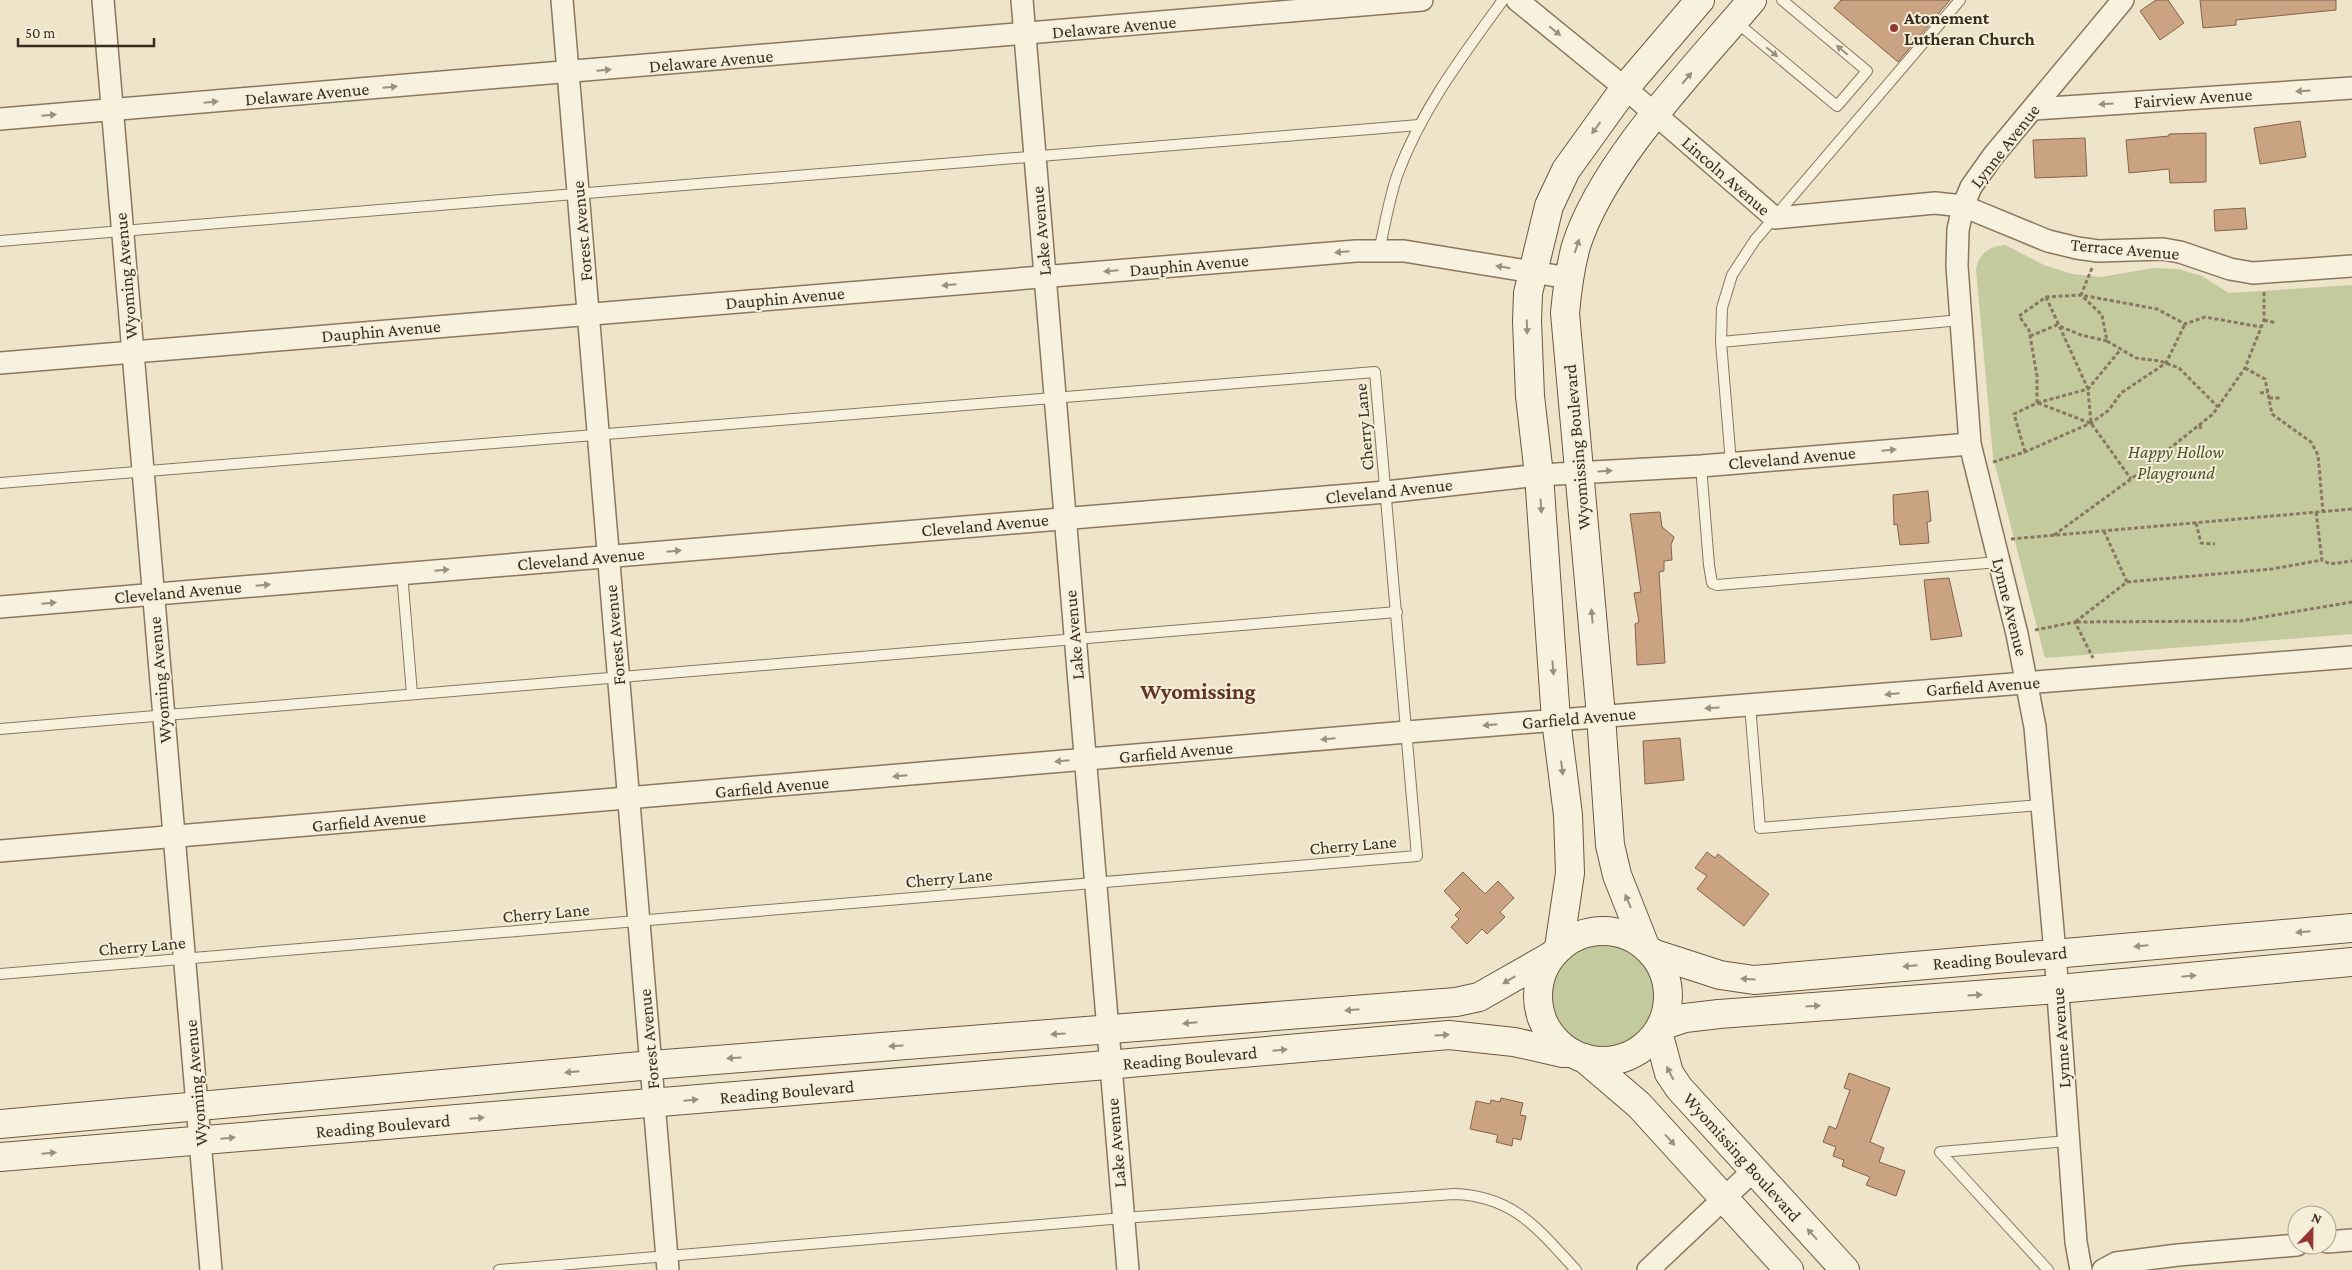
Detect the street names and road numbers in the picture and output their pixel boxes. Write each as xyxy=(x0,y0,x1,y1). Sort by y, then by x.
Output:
street label: Delaware Avenue xyxy=(1051,12,1177,42)
street label: Delaware Avenue xyxy=(648,46,774,76)
street label: Delaware Avenue xyxy=(244,79,370,109)
street label: Fairview Avenue xyxy=(2133,84,2253,112)
street label: Lynne Avenue xyxy=(1966,100,2044,192)
street label: Lincoln Avenue xyxy=(1678,132,1774,220)
street label: Forest Avenue xyxy=(568,180,596,282)
street label: Lake Avenue xyxy=(1027,185,1055,277)
street label: Wyoming Avenue xyxy=(110,212,142,340)
street label: Terrace Avenue xyxy=(2070,234,2180,264)
street label: Dauphin Avenue xyxy=(1128,250,1250,280)
street label: Dauphin Avenue xyxy=(724,283,846,313)
street label: Dauphin Avenue xyxy=(320,316,442,346)
street label: Wyomissing Boulevard xyxy=(1560,363,1594,531)
street label: Cherry Lane xyxy=(1350,382,1378,472)
street label: Cleveland Avenue xyxy=(1727,442,1857,474)
street label: Cleveland Avenue xyxy=(1324,474,1454,508)
street label: Cleveland Avenue xyxy=(920,509,1050,541)
street label: Cleveland Avenue xyxy=(516,543,646,575)
street label: Lynne Avenue xyxy=(1988,556,2032,658)
street label: Cleveland Avenue xyxy=(113,576,243,608)
street label: Forest Avenue xyxy=(601,584,629,686)
street label: Lake Avenue xyxy=(1060,589,1088,681)
street label: Wyoming Avenue xyxy=(144,616,176,744)
street label: Garfield Avenue xyxy=(1925,672,2041,700)
street label: Garfield Avenue xyxy=(1521,703,1637,733)
street label: Garfield Avenue xyxy=(1118,737,1234,767)
street label: Garfield Avenue xyxy=(714,772,830,802)
street label: Garfield Avenue xyxy=(311,806,427,836)
street label: Cherry Lane xyxy=(1308,831,1398,859)
street label: Cherry Lane xyxy=(904,864,994,892)
street label: Cherry Lane xyxy=(501,899,591,927)
street label: Cherry Lane xyxy=(97,932,187,960)
street label: Reading Boulevard xyxy=(1932,942,2069,974)
street label: Lynne Avenue xyxy=(2048,987,2074,1089)
street label: Forest Avenue xyxy=(635,988,663,1090)
street label: Wyoming Avenue xyxy=(180,1019,212,1147)
street label: Reading Boulevard xyxy=(1122,1042,1259,1074)
street label: Reading Boulevard xyxy=(719,1076,856,1108)
street label: Wyomissing Boulevard xyxy=(1679,1089,1805,1226)
street label: Lake Avenue xyxy=(1102,1097,1130,1189)
street label: Reading Boulevard xyxy=(315,1110,452,1142)

